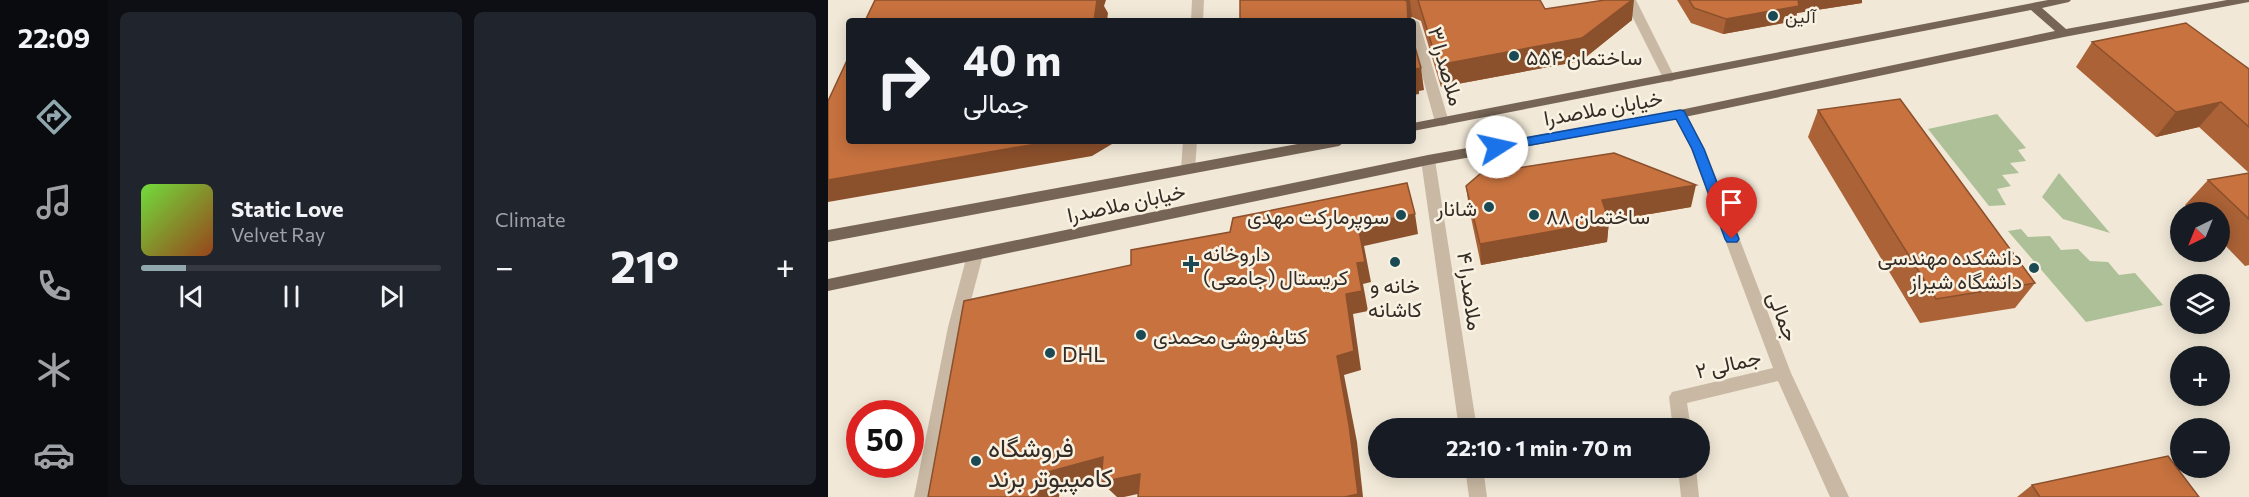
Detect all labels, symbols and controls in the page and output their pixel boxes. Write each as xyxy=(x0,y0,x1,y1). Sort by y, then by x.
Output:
place label: آلین xyxy=(1785,5,1818,28)
marker: آلین xyxy=(1766,9,1780,23)
text: 22:09 xyxy=(18,21,90,54)
street label: ۳ ملاصدرا xyxy=(1422,24,1470,109)
text: 40 m xyxy=(963,33,1061,85)
icon: right xyxy=(864,42,942,120)
place label: ساختمان ۵۵۴ xyxy=(1526,44,1642,70)
marker: ساختمان ۵۵۴ xyxy=(1507,49,1521,63)
street label: خیابان ملاصدرا xyxy=(1542,84,1665,132)
text: جمالی xyxy=(963,86,1029,119)
icon: directions xyxy=(33,96,75,138)
position arrow xyxy=(1465,115,1529,179)
street label: خیابان ملاصدرا xyxy=(1065,177,1188,229)
pin xyxy=(1706,177,1757,239)
icon: music xyxy=(33,181,75,223)
icon: arrive xyxy=(1715,186,1748,219)
text: Static Love xyxy=(231,195,344,222)
place label: شانار xyxy=(1435,195,1477,222)
marker: شانار xyxy=(1482,200,1496,214)
north arrow xyxy=(2170,202,2230,262)
map controls xyxy=(2170,202,2230,478)
place label: سوپرمارکت مهدی xyxy=(1247,203,1389,231)
place label: ساختمان ۸۸ xyxy=(1546,203,1650,229)
text: Climate xyxy=(495,207,565,231)
marker: سوپرمارکت مهدی xyxy=(1394,208,1408,222)
marker: ساختمان ۸۸ xyxy=(1527,208,1541,222)
text: Velvet Ray xyxy=(231,222,325,246)
text: 21° xyxy=(610,237,679,292)
place label: داروخانه کریستال (جامعی) xyxy=(1203,240,1348,291)
place label: دانشکده مهندسی دانشگاه شیراز xyxy=(1878,244,2022,295)
text: − xyxy=(495,245,514,286)
text: + xyxy=(776,245,795,286)
street label: ۴ ملاصدرا xyxy=(1451,250,1489,332)
marker: خانه و کاشانه xyxy=(1388,255,1402,269)
marker: داروخانه کریستال (جامعی) xyxy=(1184,257,1198,271)
marker: دانشکده مهندسی دانشگاه شیراز xyxy=(2027,261,2041,275)
icon: phone xyxy=(33,265,75,307)
place label: خانه و کاشانه xyxy=(1368,272,1422,321)
button: layers xyxy=(2170,274,2230,334)
icon: previous xyxy=(175,280,208,313)
icon: pause xyxy=(275,280,308,313)
icon: next xyxy=(375,280,408,313)
street label: جمالی xyxy=(1762,288,1805,345)
place label: کتابفروشی محمدی xyxy=(1153,323,1307,350)
marker: کتابفروشی محمدی xyxy=(1134,328,1148,342)
place label: DHL xyxy=(1062,341,1105,366)
street label: ۲ جمالی xyxy=(1693,343,1763,384)
marker: DHL xyxy=(1043,346,1057,360)
button: + xyxy=(2170,346,2230,406)
icon: climate xyxy=(33,349,75,391)
speed limit sign: 50 xyxy=(846,400,924,478)
button: − xyxy=(2170,418,2230,478)
place label: فروشگاه کامپیوتر برند xyxy=(988,431,1113,496)
icon: car xyxy=(33,434,75,476)
text: 22:10 · 1 min · 70 m xyxy=(1446,434,1632,461)
marker: فروشگاه کامپیوتر برند xyxy=(969,454,983,468)

